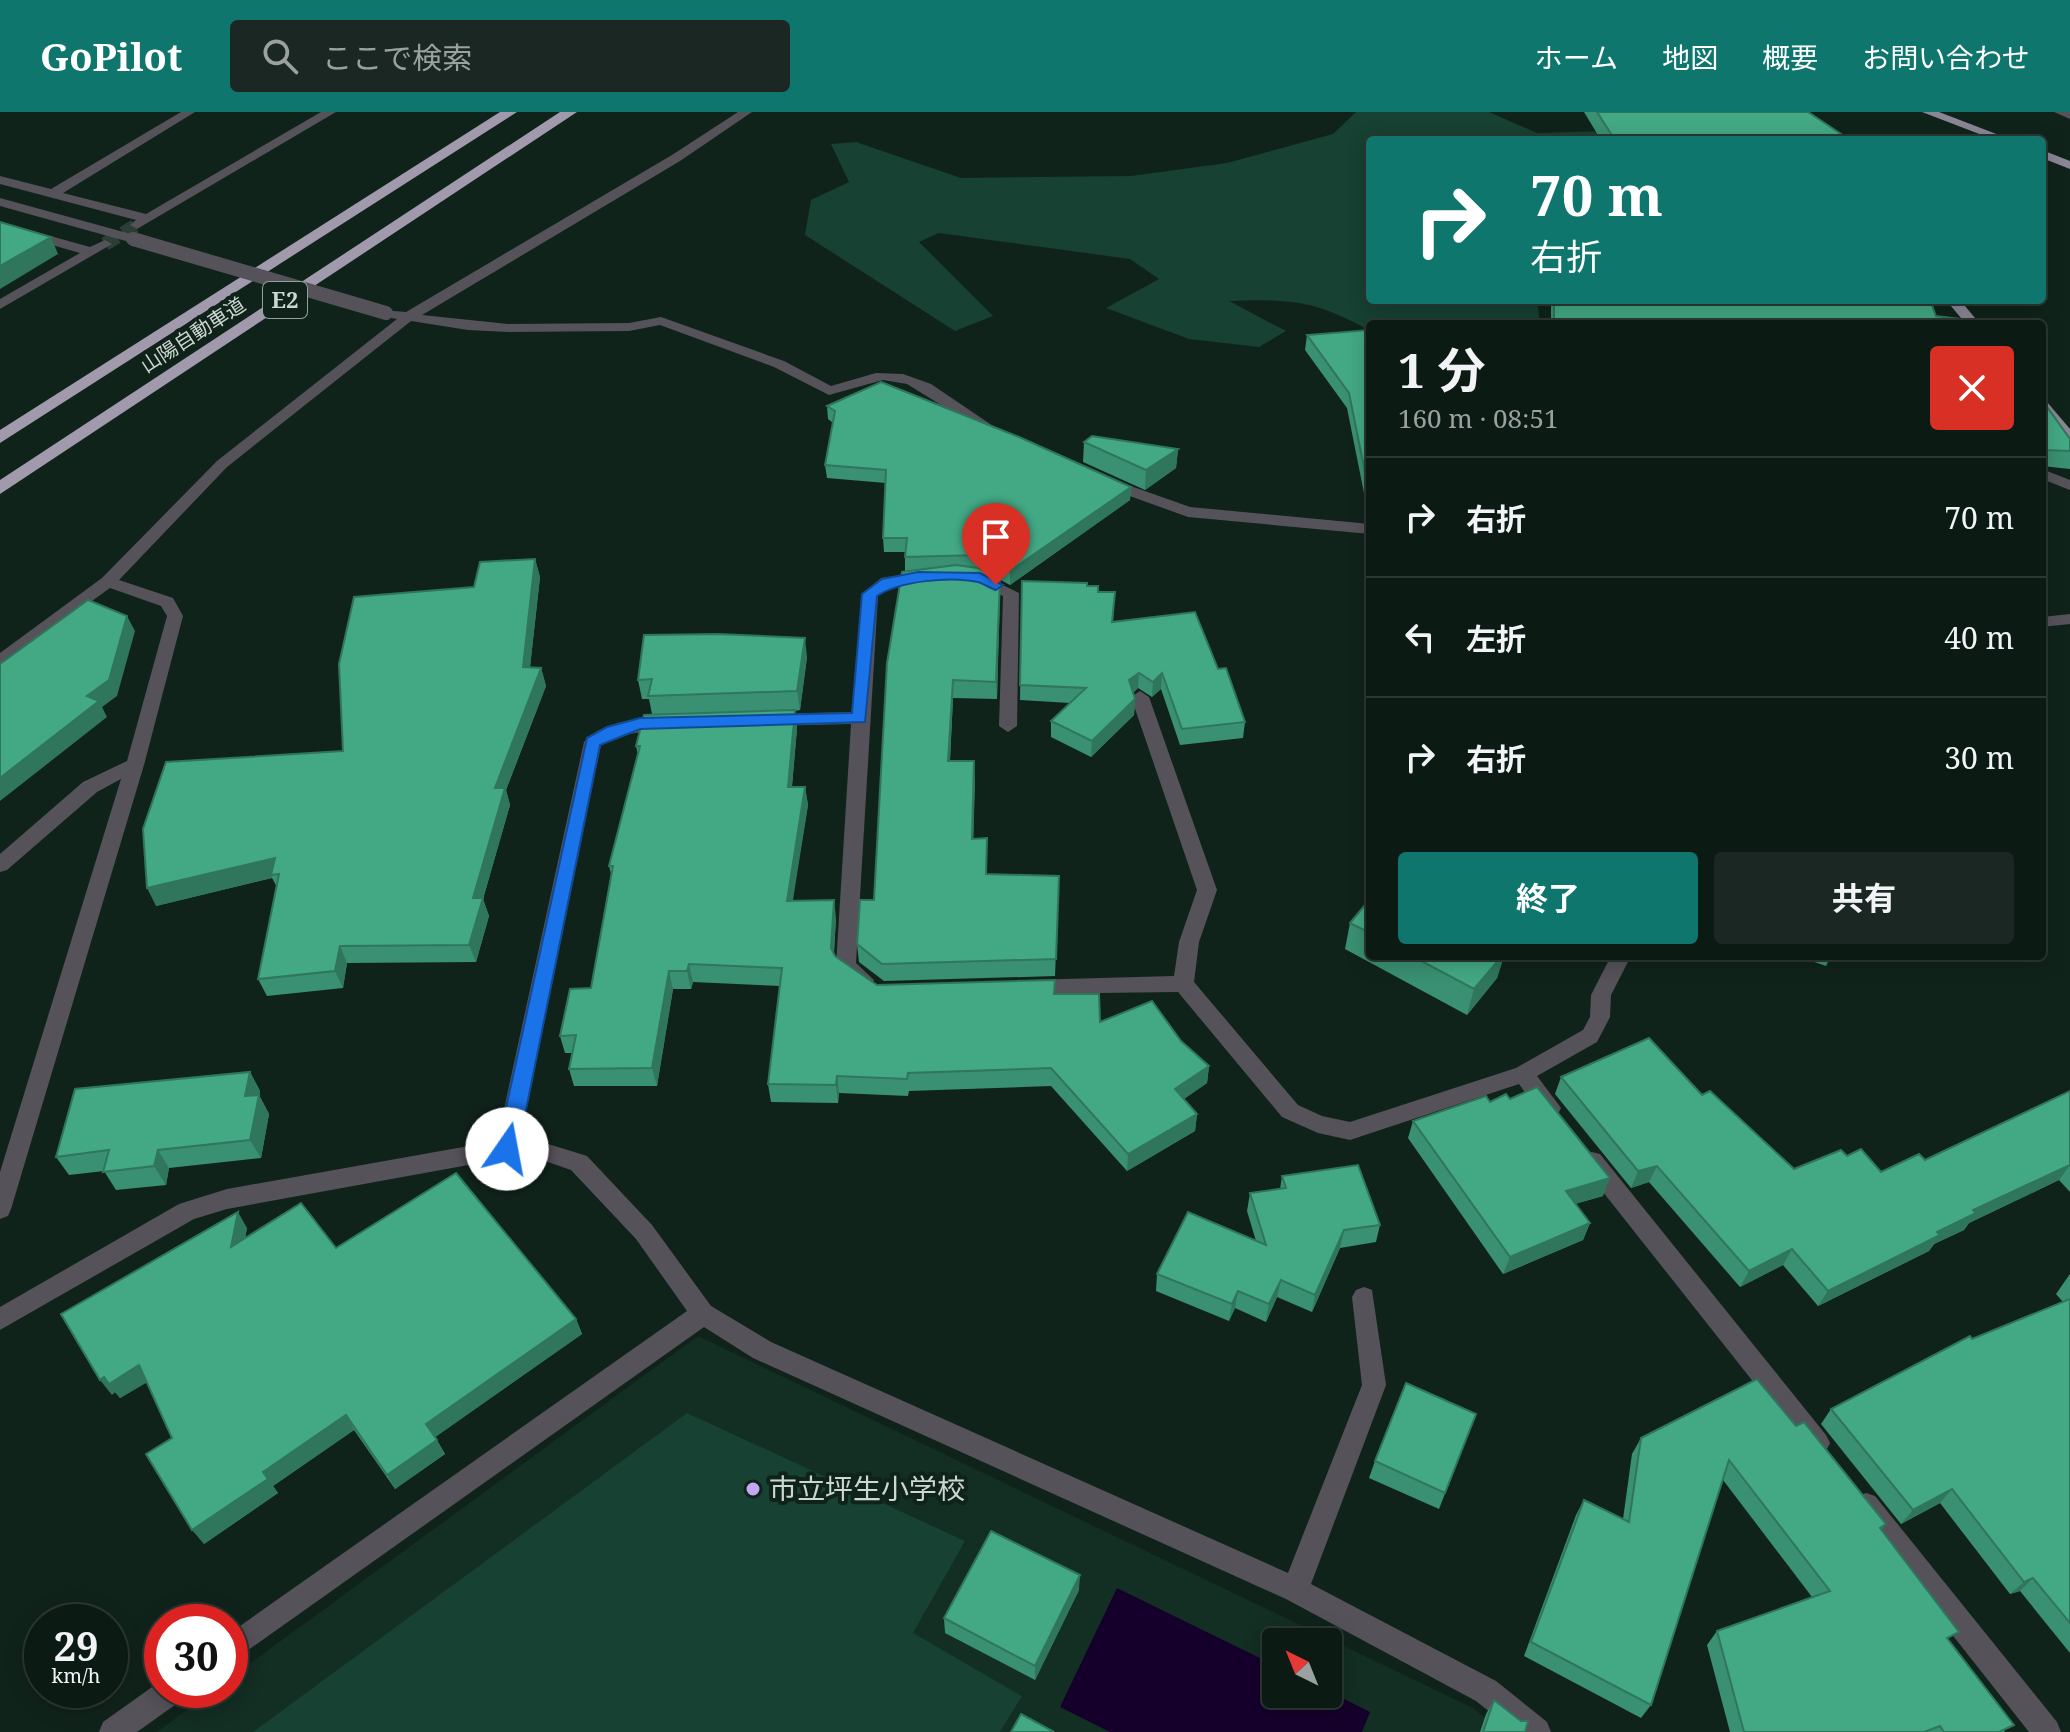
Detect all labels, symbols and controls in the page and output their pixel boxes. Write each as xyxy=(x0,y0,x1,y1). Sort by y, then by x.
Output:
search box xyxy=(230,20,790,92)
text: GoPilot xyxy=(40,30,182,82)
icon: search xyxy=(258,34,302,78)
text: ここで検索 xyxy=(322,37,472,78)
text: ホーム xyxy=(1535,38,1618,76)
text: 地図 xyxy=(1662,38,1718,76)
text: 概要 xyxy=(1762,38,1818,76)
text: お問い合わせ xyxy=(1862,38,2030,76)
text: 70 m xyxy=(1530,156,1663,232)
icon: right xyxy=(1398,168,1502,272)
text: 右折 xyxy=(1530,232,1602,281)
road number: E2 xyxy=(263,282,307,318)
street label: 山陽自動車道 xyxy=(135,291,250,379)
text: 1 分 xyxy=(1398,337,1486,402)
button: close xyxy=(1930,346,2014,430)
text: 160 m · 08:51 xyxy=(1398,400,1559,436)
icon: right xyxy=(1398,495,1442,539)
text: 70 m xyxy=(1944,497,2014,538)
text: 右折 xyxy=(1466,498,1526,539)
pin xyxy=(962,503,1030,585)
icon: arrive xyxy=(974,515,1018,559)
icon: left xyxy=(1398,615,1442,659)
text: 40 m xyxy=(1944,617,2014,658)
text: 左折 xyxy=(1466,618,1526,659)
icon: right xyxy=(1398,735,1442,779)
text: 30 m xyxy=(1944,737,2014,778)
text: 右折 xyxy=(1466,738,1526,779)
button: 終了 xyxy=(1398,852,1698,944)
button: 共有 xyxy=(1714,852,2014,944)
position arrow xyxy=(465,1107,549,1191)
place label: 市立坪生小学校 xyxy=(769,1469,965,1507)
marker: 市立坪生小学校 xyxy=(744,1480,762,1498)
speed limit sign: 30 xyxy=(144,1604,248,1708)
text: 29 xyxy=(53,1618,99,1673)
north arrow xyxy=(1262,1628,1342,1708)
map controls xyxy=(1262,1628,1342,1708)
text: km/h xyxy=(51,1662,101,1689)

